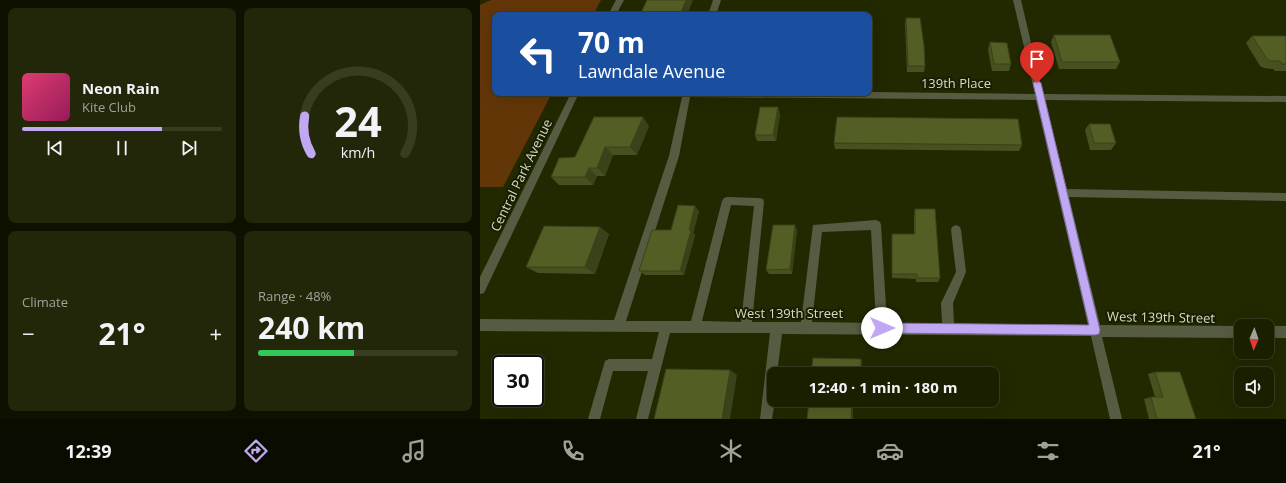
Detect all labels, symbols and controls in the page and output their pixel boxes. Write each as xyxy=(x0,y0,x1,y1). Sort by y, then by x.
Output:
text: 70 m xyxy=(578,23,645,61)
icon: left xyxy=(512,28,564,80)
pin xyxy=(1020,42,1054,83)
icon: arrive xyxy=(1026,48,1048,70)
text: Lawndale Avenue xyxy=(578,59,725,83)
street label: 139th Place xyxy=(921,74,991,92)
text: Neon Rain xyxy=(82,78,160,98)
text: 24 xyxy=(334,92,382,148)
text: Kite Club xyxy=(82,98,136,116)
street label: Central Park Avenue xyxy=(486,116,556,234)
icon: previous xyxy=(44,137,66,159)
icon: pause xyxy=(111,137,133,159)
icon: next xyxy=(178,137,200,159)
text: km/h xyxy=(341,142,375,161)
text: Range · 48% xyxy=(258,287,331,305)
text: Climate xyxy=(22,293,68,311)
street label: West 139th Street xyxy=(735,304,843,322)
text: 240 km xyxy=(258,307,365,348)
position arrow xyxy=(861,307,903,349)
street label: West 139th Street xyxy=(1107,307,1216,327)
text: 21° xyxy=(98,313,146,354)
text: − xyxy=(22,318,35,348)
text: + xyxy=(209,318,222,348)
north arrow xyxy=(1234,319,1274,359)
map controls xyxy=(1234,319,1274,407)
speed limit sign: 30 xyxy=(492,355,544,407)
button: sound xyxy=(1234,367,1274,407)
text: 12:40 · 1 min · 180 m xyxy=(809,377,957,397)
icon: directions xyxy=(242,437,270,465)
icon: music xyxy=(400,437,428,465)
icon: phone xyxy=(559,437,587,465)
icon: climate xyxy=(717,437,745,465)
icon: car xyxy=(876,437,904,465)
icon: filters xyxy=(1034,437,1062,465)
text: 12:39 xyxy=(65,439,112,463)
text: 21° xyxy=(1192,439,1221,463)

